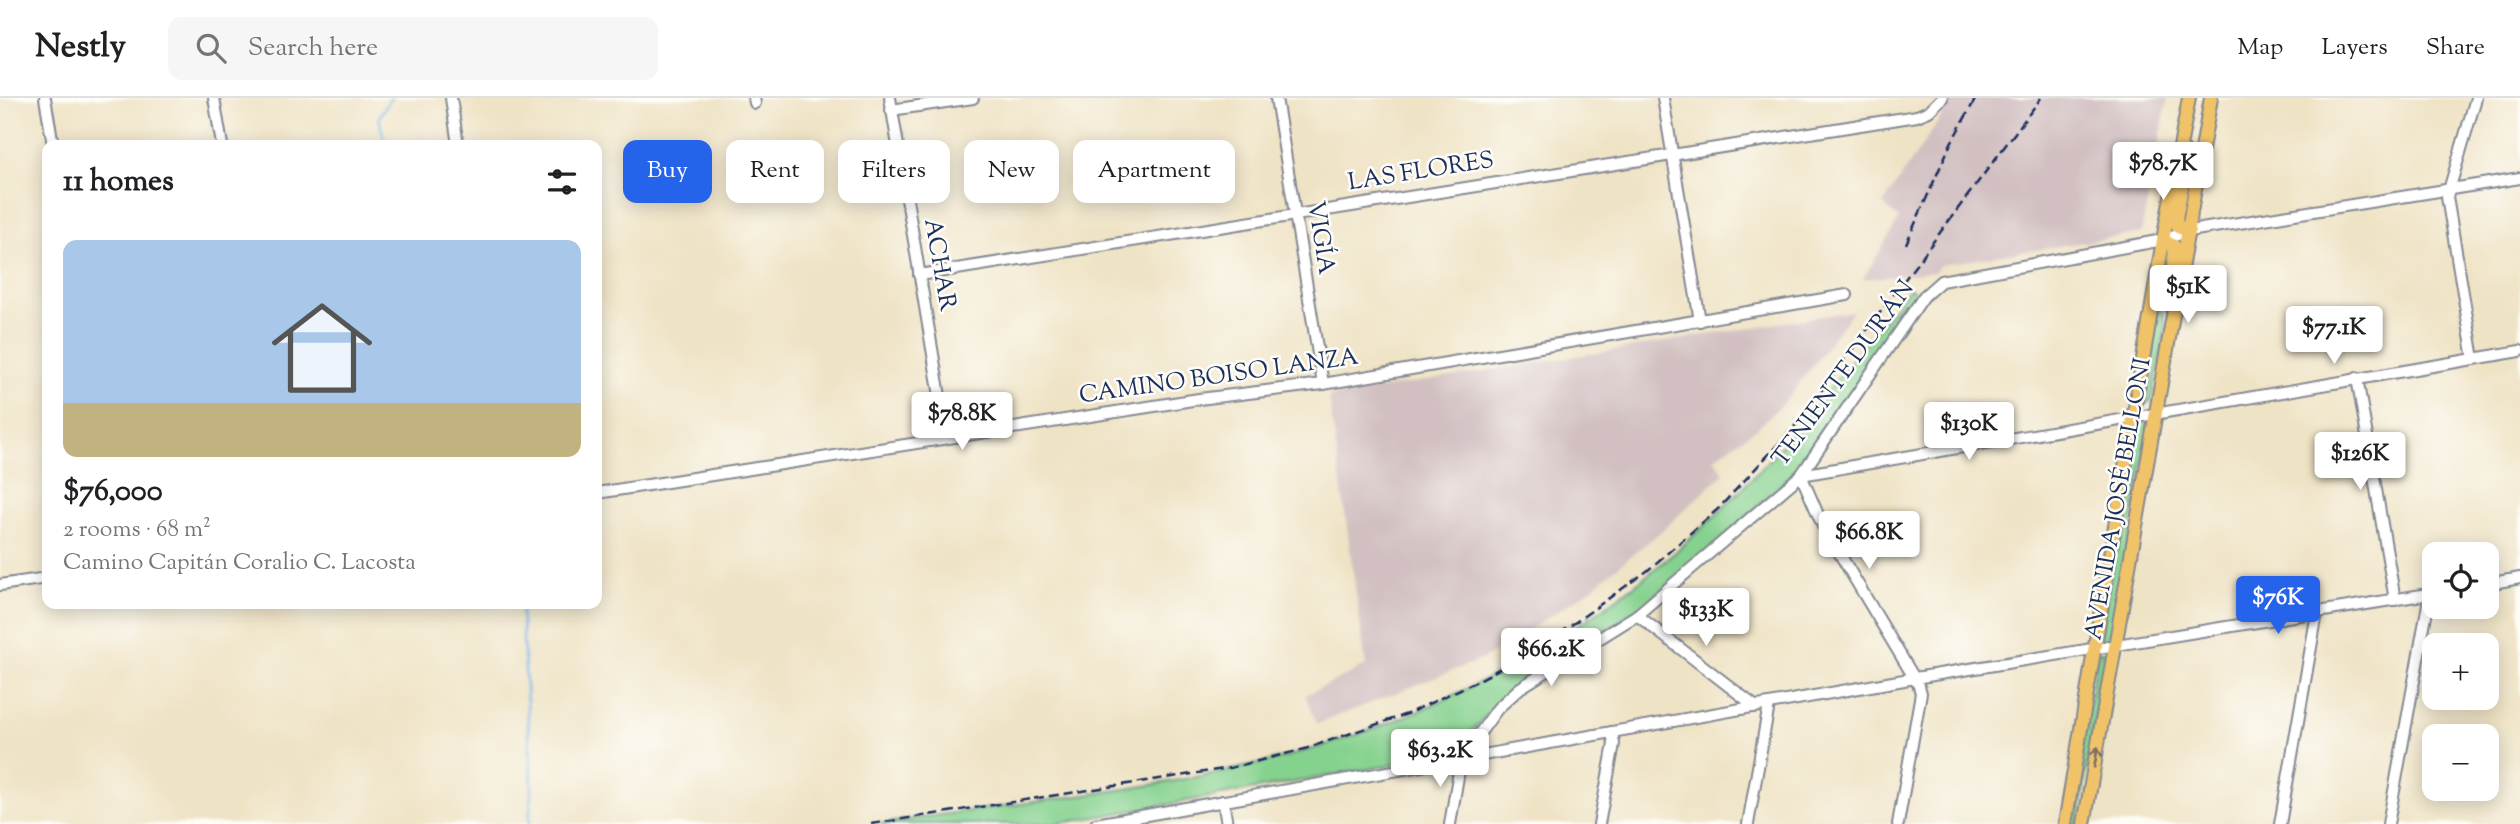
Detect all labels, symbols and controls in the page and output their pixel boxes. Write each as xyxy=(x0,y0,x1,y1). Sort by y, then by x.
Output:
search box xyxy=(168,17,658,80)
text: Nestly xyxy=(35,24,126,72)
icon: search xyxy=(192,29,230,67)
text: Search here xyxy=(248,30,378,67)
text: Map xyxy=(2237,31,2283,65)
text: Layers xyxy=(2321,31,2388,65)
text: Share xyxy=(2426,31,2485,65)
chip: Buy xyxy=(623,140,712,203)
chip: Rent xyxy=(726,140,824,203)
chip: Filters xyxy=(838,140,950,203)
chip: New xyxy=(964,140,1059,203)
chip: Apartment xyxy=(1073,140,1235,203)
pin: $78.7K xyxy=(2106,142,2220,202)
street label: LAS FLORES xyxy=(1346,144,1496,200)
text: $78.7K xyxy=(2128,148,2198,181)
text: 11 homes xyxy=(63,161,174,204)
icon: filters xyxy=(543,163,581,201)
street label: VIGÍA xyxy=(1297,199,1343,278)
street label: ACHAR xyxy=(914,216,964,315)
pin: $51K xyxy=(2147,266,2229,325)
text: $51K xyxy=(2166,271,2210,304)
street label: TENIENTE DURÁN xyxy=(1765,274,1923,474)
icon: home xyxy=(259,285,385,411)
pin: $77.1K xyxy=(2277,306,2391,366)
text: $77.1K xyxy=(2302,312,2366,345)
street label: CAMINO BOISO LANZA xyxy=(1077,340,1361,413)
street label: AVENIDA JOSÉ BELLONI xyxy=(2077,355,2161,643)
pin: $78.8K xyxy=(905,392,1019,452)
text: $78.8K xyxy=(927,398,997,431)
pin: $130K xyxy=(1920,402,2018,462)
text: $130K xyxy=(1940,408,1998,441)
pin: $126K xyxy=(2311,432,2409,492)
text: $126K xyxy=(2331,438,2389,471)
text: $76,000 xyxy=(63,471,163,514)
pin: $66.8K xyxy=(1812,512,1926,571)
text: 2 rooms · 68 m² xyxy=(63,514,211,547)
text: $66.8K xyxy=(1835,517,1903,550)
map controls xyxy=(2422,542,2499,801)
button: locate xyxy=(2422,542,2499,619)
text: Camino Capitán Coralio C. Lacosta xyxy=(63,547,416,580)
pin: $76K xyxy=(2237,576,2319,636)
text: $76K xyxy=(2252,582,2304,615)
pin: $133K xyxy=(1657,588,1755,648)
text: $133K xyxy=(1678,594,1734,627)
pin: $66.2K xyxy=(1494,628,1608,688)
button: + xyxy=(2422,633,2499,710)
text: $66.2K xyxy=(1517,634,1585,667)
button: − xyxy=(2422,724,2499,801)
pin: $63.2K xyxy=(1383,730,1497,789)
text: $63.2K xyxy=(1407,735,1473,768)
one-way arrow xyxy=(2090,746,2103,769)

